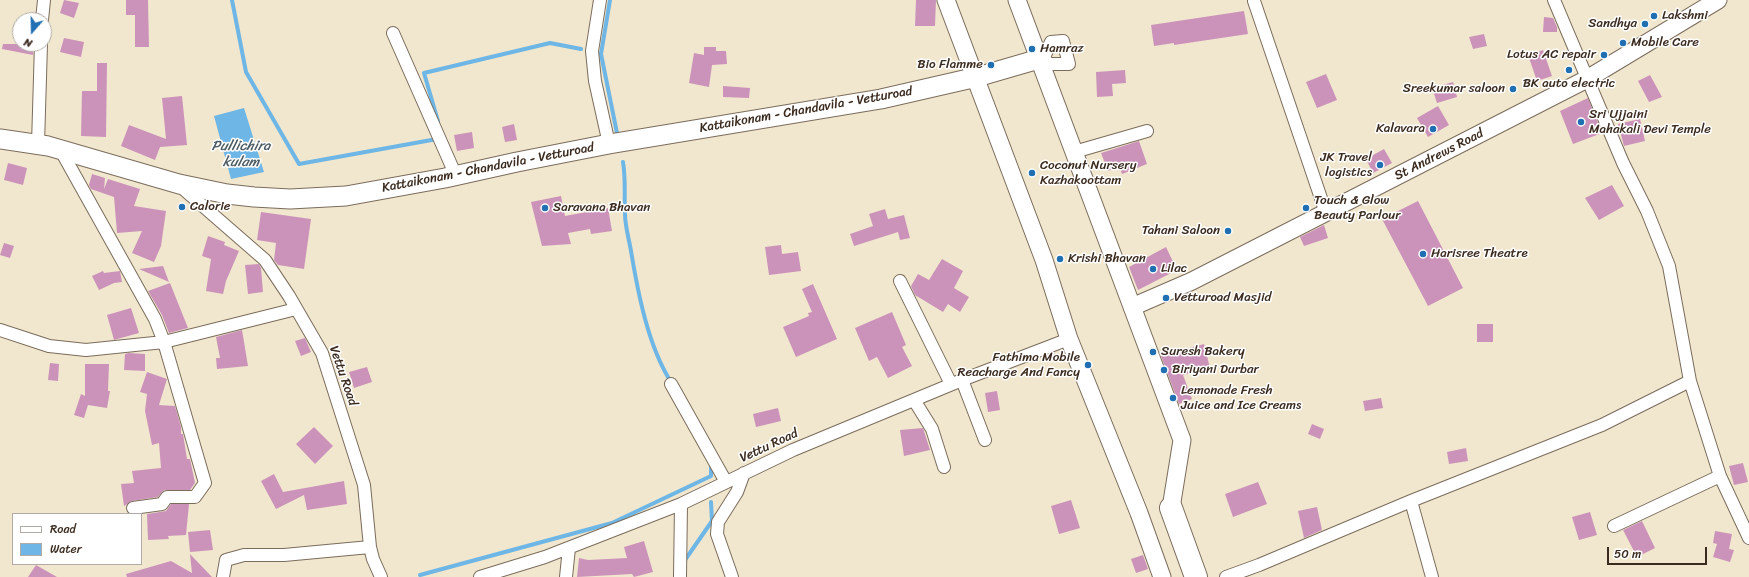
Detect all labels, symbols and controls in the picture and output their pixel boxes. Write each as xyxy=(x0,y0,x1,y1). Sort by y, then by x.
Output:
place label: Lakshmi xyxy=(1662,8,1708,24)
marker: Lakshmi xyxy=(1649,11,1659,21)
north arrow xyxy=(12,12,52,52)
place label: Sandhya xyxy=(1588,16,1637,32)
marker: Sandhya xyxy=(1640,19,1650,29)
text: N xyxy=(21,33,35,53)
place label: Mobile Care xyxy=(1631,35,1699,51)
marker: Mobile Care xyxy=(1618,38,1628,48)
place label: Hamraz xyxy=(1040,41,1084,57)
marker: Hamraz xyxy=(1027,44,1037,54)
place label: Lotus AC repair xyxy=(1507,47,1596,63)
marker: Lotus AC repair xyxy=(1599,50,1609,60)
place label: Bio Flamme xyxy=(917,57,983,73)
marker: Bio Flamme xyxy=(986,60,996,70)
marker: BK auto electric xyxy=(1564,65,1574,75)
place label: BK auto electric xyxy=(1523,76,1615,92)
place label: Sreekumar saloon xyxy=(1403,81,1505,97)
street label: Kattaikonam - Chandavila - Vetturoad xyxy=(698,84,914,136)
marker: Sreekumar saloon xyxy=(1508,84,1518,94)
place label: Sri Ujjaini Mahakali Devi Temple xyxy=(1589,107,1711,138)
marker: Sri Ujjaini Mahakali Devi Temple xyxy=(1576,117,1586,127)
place label: Kalavara xyxy=(1376,121,1425,137)
marker: Kalavara xyxy=(1428,124,1438,134)
street label: St Andrews Road xyxy=(1392,126,1486,184)
water label: Pullichira kulam xyxy=(212,138,270,170)
street label: Kattaikonam - Chandavila - Vetturoad xyxy=(381,140,595,196)
place label: JK Travel logistics xyxy=(1320,150,1372,181)
place label: Coconut Nursery Kazhakoottam xyxy=(1040,158,1136,189)
marker: JK Travel logistics xyxy=(1375,160,1385,170)
marker: Coconut Nursery Kazhakoottam xyxy=(1027,168,1037,178)
place label: Touch & Glow Beauty Parlour xyxy=(1314,193,1401,224)
place label: Calorie xyxy=(190,199,231,215)
place label: Saravana Bhavan xyxy=(553,200,650,216)
marker: Calorie xyxy=(177,202,187,212)
marker: Saravana Bhavan xyxy=(540,203,550,213)
marker: Touch & Glow Beauty Parlour xyxy=(1301,203,1311,213)
place label: Tahani Saloon xyxy=(1142,223,1220,239)
marker: Tahani Saloon xyxy=(1223,226,1233,236)
place label: Harisree Theatre xyxy=(1431,246,1528,262)
marker: Harisree Theatre xyxy=(1418,249,1428,259)
place label: Krishi Bhavan xyxy=(1068,251,1146,267)
marker: Krishi Bhavan xyxy=(1055,254,1065,264)
place label: Lilac xyxy=(1161,261,1187,277)
marker: Lilac xyxy=(1148,264,1158,274)
place label: Vetturoad Masjid xyxy=(1174,290,1271,306)
marker: Vetturoad Masjid xyxy=(1161,293,1171,303)
street label: Vettu Road xyxy=(325,344,361,408)
place label: Suresh Bakery xyxy=(1161,344,1245,360)
marker: Suresh Bakery xyxy=(1148,347,1158,357)
place label: Fathima Mobile Reacharge And Fancy xyxy=(958,350,1080,381)
marker: Fathima Mobile Reacharge And Fancy xyxy=(1083,360,1093,370)
place label: Biriyani Durbar xyxy=(1172,362,1259,378)
marker: Biriyani Durbar xyxy=(1159,365,1169,375)
place label: Lemonade Fresh Juice and Ice Creams xyxy=(1181,383,1301,414)
marker: Lemonade Fresh Juice and Ice Creams xyxy=(1168,393,1178,403)
street label: Vettu Road xyxy=(737,426,801,466)
legend xyxy=(12,513,142,565)
text: Road xyxy=(50,518,76,540)
text: Water xyxy=(50,538,82,560)
scale bar xyxy=(1609,539,1709,565)
text: 50 m xyxy=(1614,543,1641,565)

